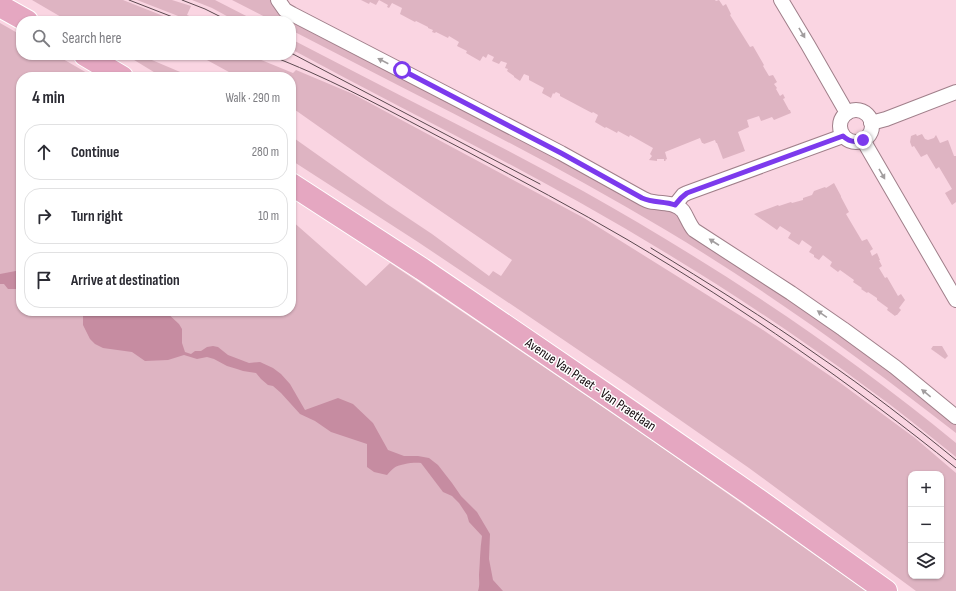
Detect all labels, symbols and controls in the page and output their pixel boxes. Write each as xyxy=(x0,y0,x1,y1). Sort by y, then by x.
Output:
search box xyxy=(16,16,296,60)
icon: search xyxy=(30,27,52,49)
one-way arrow xyxy=(798,27,805,39)
text: Search here xyxy=(62,29,122,48)
one-way arrow xyxy=(378,58,389,64)
route start xyxy=(393,61,411,79)
text: 4 min xyxy=(32,88,65,108)
text: Walk · 290 m xyxy=(225,90,280,106)
route end xyxy=(854,131,872,149)
icon: ahead xyxy=(33,141,55,163)
text: Continue xyxy=(71,143,120,162)
text: 280 m xyxy=(252,144,279,160)
one-way arrow xyxy=(879,168,886,180)
icon: right xyxy=(33,205,55,227)
text: Turn right xyxy=(71,207,123,226)
text: 10 m xyxy=(258,208,279,224)
one-way arrow xyxy=(709,238,719,246)
icon: arrive xyxy=(33,269,55,291)
text: Arrive at destination xyxy=(71,271,180,290)
one-way arrow xyxy=(817,310,827,318)
street label: Avenue Van Praet - Van Praetlaan xyxy=(521,334,659,435)
one-way arrow xyxy=(920,388,931,397)
map controls xyxy=(908,471,944,579)
button: + xyxy=(908,471,944,507)
button: − xyxy=(908,507,944,543)
button: layers xyxy=(908,543,944,579)

